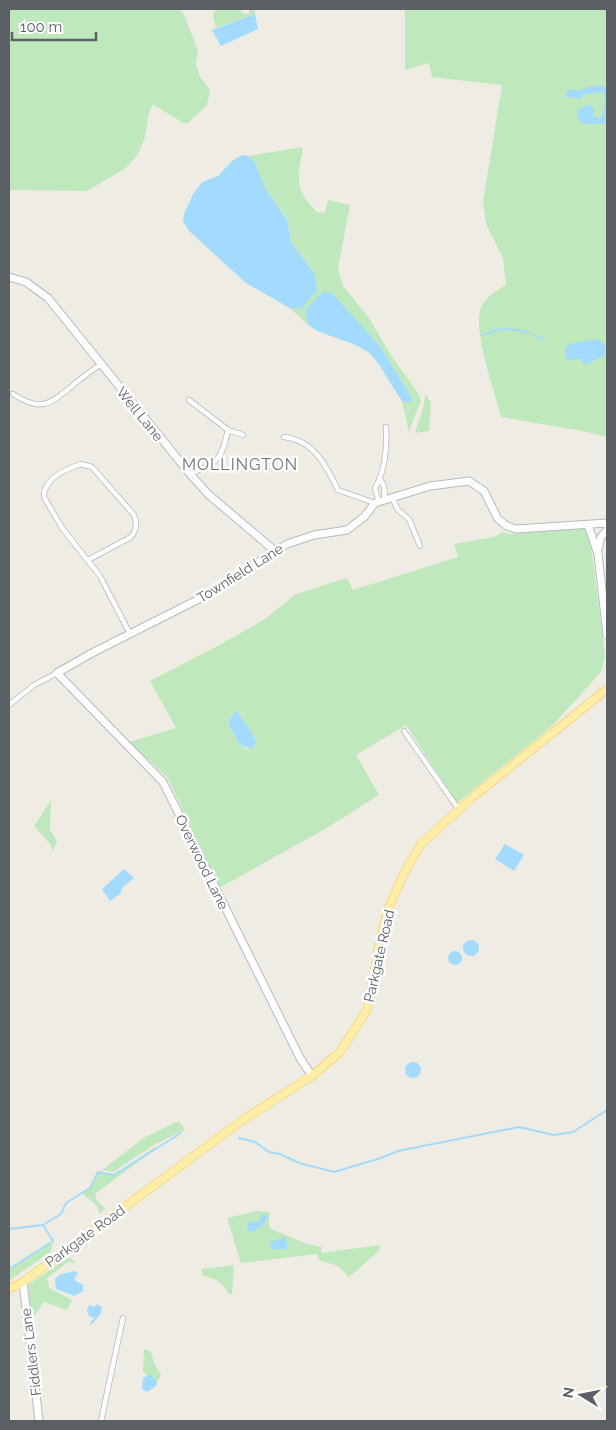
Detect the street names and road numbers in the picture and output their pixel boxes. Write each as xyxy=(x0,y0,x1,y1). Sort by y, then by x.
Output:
street label: Well Lane xyxy=(113,384,167,444)
street label: Townfield Lane xyxy=(194,540,286,606)
street label: Overwood Lane xyxy=(172,812,232,912)
street label: Parkgate Road xyxy=(361,908,397,1004)
street label: Parkgate Road xyxy=(42,1202,128,1270)
street label: Fiddlers Lane xyxy=(18,1307,44,1397)

